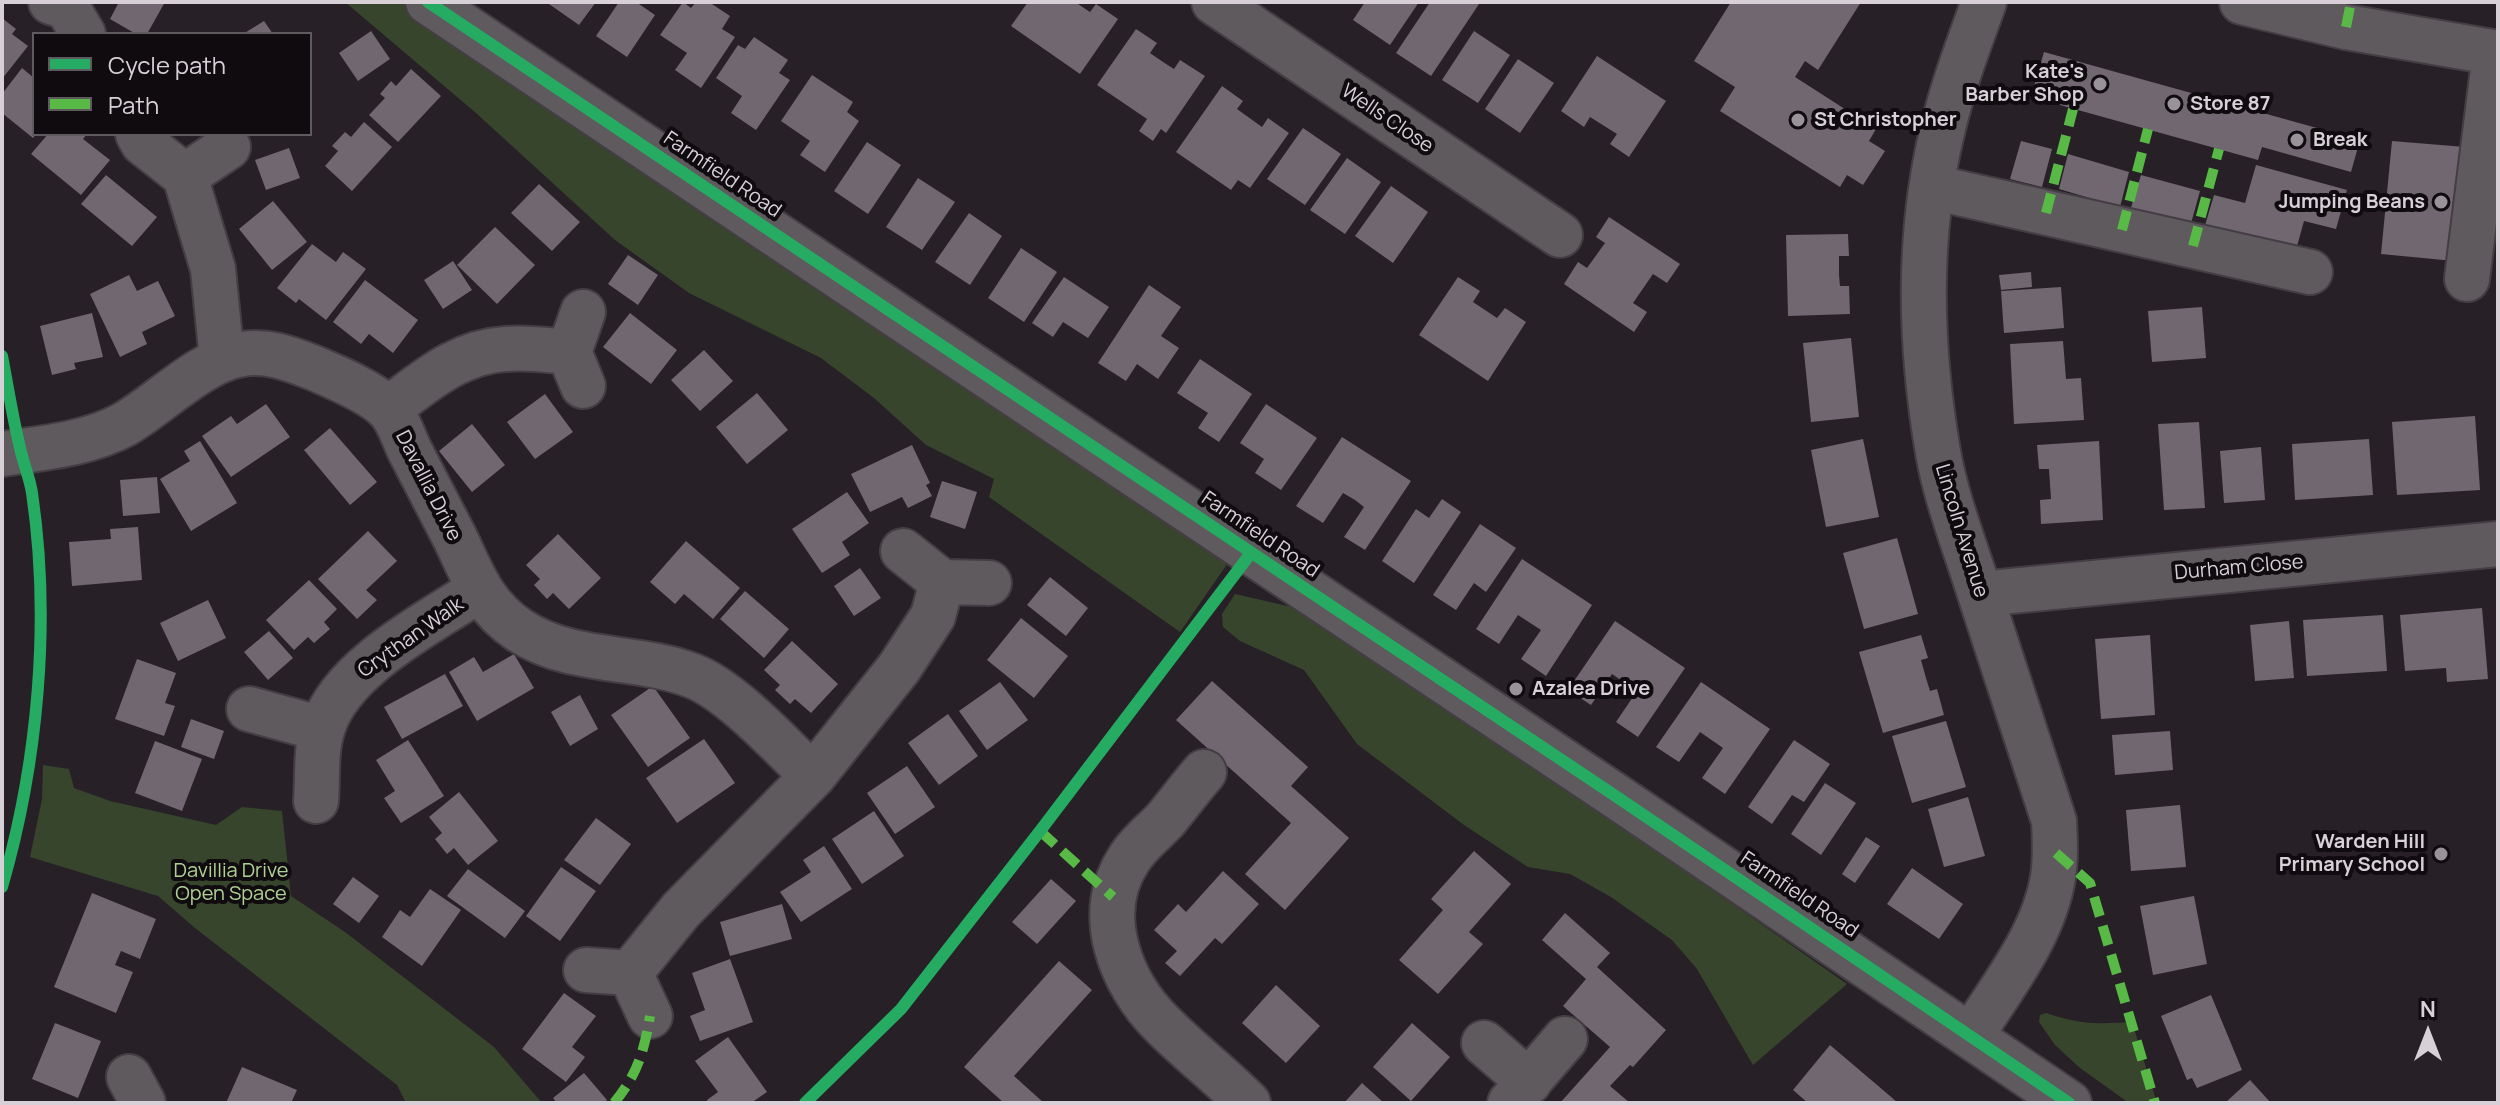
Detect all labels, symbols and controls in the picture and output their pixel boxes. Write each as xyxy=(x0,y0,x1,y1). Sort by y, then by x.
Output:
legend xyxy=(32,32,312,136)
text: Cycle path xyxy=(108,48,226,81)
place label: Kate's Barber Shop xyxy=(1965,60,2084,107)
marker: Kate's Barber Shop xyxy=(2091,75,2109,93)
street label: Wells Close xyxy=(1336,79,1438,159)
text: Path xyxy=(108,88,159,121)
place label: Store 87 xyxy=(2190,92,2270,116)
marker: Store 87 xyxy=(2165,95,2183,113)
place label: St Christopher xyxy=(1814,108,1957,132)
marker: St Christopher xyxy=(1789,111,1807,129)
street label: Farmfield Road xyxy=(659,127,785,223)
place label: Break xyxy=(2313,128,2368,152)
marker: Break xyxy=(2288,131,2306,149)
place label: Jumping Beans xyxy=(2278,190,2425,214)
marker: Jumping Beans xyxy=(2432,193,2450,211)
street label: Davallia Drive xyxy=(390,427,466,545)
street label: Lincoln Avenue xyxy=(1929,461,1993,601)
street label: Farmfield Road xyxy=(1197,487,1323,583)
street label: Durham Close xyxy=(2174,550,2304,586)
street label: Crythan Walk xyxy=(354,593,468,683)
place label: Azalea Drive xyxy=(1532,677,1650,701)
marker: Azalea Drive xyxy=(1507,680,1525,698)
place label: Warden Hill Primary School xyxy=(2279,830,2425,877)
marker: Warden Hill Primary School xyxy=(2432,845,2450,863)
street label: Farmfield Road xyxy=(1736,847,1862,943)
park label: Davillia Drive Open Space xyxy=(174,859,288,906)
north arrow xyxy=(2388,993,2468,1073)
text: N xyxy=(2420,994,2436,1024)

